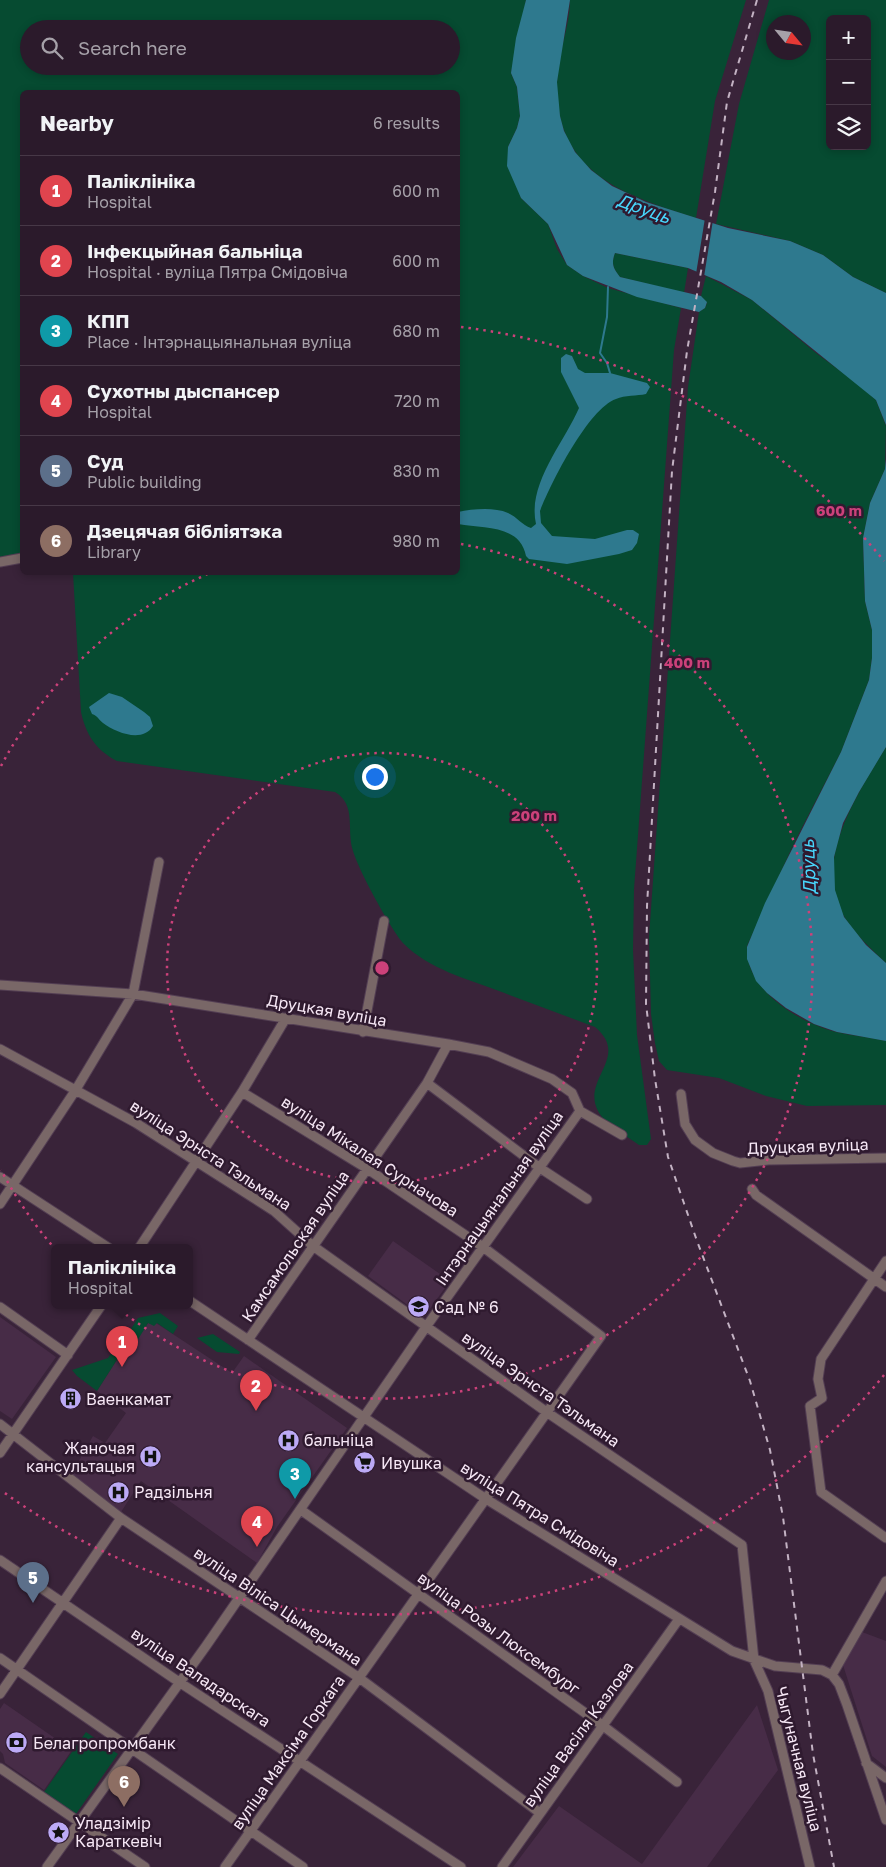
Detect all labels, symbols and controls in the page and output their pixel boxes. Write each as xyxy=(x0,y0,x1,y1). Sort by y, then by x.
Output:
north arrow xyxy=(766,15,811,60)
map controls xyxy=(826,15,871,150)
button: + xyxy=(826,15,871,60)
search box xyxy=(20,20,460,75)
icon: search xyxy=(38,34,66,62)
text: Search here xyxy=(78,36,187,59)
button: − xyxy=(826,60,871,105)
button: layers xyxy=(826,105,871,150)
text: Nearby xyxy=(40,110,114,136)
text: 6 results xyxy=(373,113,440,133)
text: Паліклініка xyxy=(87,169,195,192)
text: 1 xyxy=(52,181,60,201)
text: 600 m xyxy=(392,181,440,201)
water label: Друць xyxy=(614,188,674,228)
text: Hospital xyxy=(87,192,152,212)
text: Інфекцыйная бальніца xyxy=(87,239,303,262)
text: 2 xyxy=(51,251,61,271)
text: 600 m xyxy=(392,251,440,271)
text: Hospital · вуліца Пятра Смідовіча xyxy=(87,262,348,282)
text: КПП xyxy=(87,309,129,332)
text: 3 xyxy=(51,321,61,341)
text: 680 m xyxy=(392,321,440,341)
text: Place · Інтэрнацыянальная вуліца xyxy=(87,332,352,352)
text: Сухотны дыспансер xyxy=(87,379,280,402)
text: 4 xyxy=(51,391,61,411)
text: 720 m xyxy=(394,391,440,411)
text: Hospital xyxy=(87,402,152,422)
text: Суд xyxy=(87,449,123,472)
text: 5 xyxy=(51,461,61,481)
text: 830 m xyxy=(393,461,440,481)
text: Public building xyxy=(87,472,202,492)
text: 600 m xyxy=(816,501,862,519)
text: Дзецячая бібліятэка xyxy=(87,519,282,542)
text: 6 xyxy=(51,531,61,551)
text: 980 m xyxy=(392,531,440,551)
text: Library xyxy=(87,542,141,562)
text: 400 m xyxy=(664,653,710,671)
your location xyxy=(362,764,388,790)
text: 200 m xyxy=(511,806,557,824)
water label: Друць xyxy=(796,839,820,896)
centre of rings xyxy=(373,959,391,977)
street label: Друцкая вуліца xyxy=(265,990,389,1030)
street label: вуліца Мікалая Сурначова xyxy=(278,1091,462,1221)
street label: вуліца Эрнста Тэльмана xyxy=(127,1095,295,1215)
street label: Інтэрнацыянальная вуліца xyxy=(431,1107,567,1289)
street label: Друцкая вуліца xyxy=(747,1134,869,1158)
street label: Камсамольская вуліца xyxy=(237,1167,353,1325)
popup xyxy=(51,1244,193,1309)
text: Паліклініка xyxy=(68,1255,176,1278)
text: Hospital xyxy=(68,1278,133,1298)
school or university icon: Сад № 6 xyxy=(406,1295,430,1319)
place label: Сад № 6 xyxy=(434,1297,499,1317)
pin: 1 xyxy=(106,1326,138,1367)
street label: вуліца Эрнста Тэльмана xyxy=(458,1327,624,1451)
pin: 2 xyxy=(240,1370,272,1411)
building icon: Ваенкамат xyxy=(58,1387,82,1411)
place label: Ваенкамат xyxy=(86,1389,171,1409)
hospital icon: бальніца xyxy=(276,1428,300,1452)
place label: бальніца xyxy=(304,1430,374,1450)
place label: Жаночая кансультацыя xyxy=(26,1438,135,1476)
hospital icon: Жаночая кансультацыя xyxy=(139,1445,163,1469)
supermarket icon: Ивушка xyxy=(353,1451,377,1475)
place label: Ивушка xyxy=(381,1453,442,1473)
street label: вуліца Пятра Смідовіча xyxy=(457,1457,623,1571)
pin: 3 xyxy=(279,1458,311,1499)
hospital icon: Радзільня xyxy=(106,1480,130,1504)
place label: Радзільня xyxy=(134,1482,213,1502)
pin: 4 xyxy=(241,1506,273,1547)
street label: вуліца Віліса Цымермана xyxy=(190,1542,366,1670)
pin: 5 xyxy=(17,1562,49,1603)
street label: вуліца Розы Люксембург xyxy=(414,1567,585,1699)
street label: вуліца Валадарскага xyxy=(127,1623,275,1731)
street label: вуліца Васіля Казлова xyxy=(519,1657,637,1811)
street label: вуліца Максіма Горкага xyxy=(227,1671,349,1833)
street label: Чыгуначная вуліца xyxy=(771,1684,827,1834)
bank icon: Белагропромбанк xyxy=(5,1731,29,1755)
place label: Белагропромбанк xyxy=(33,1733,176,1753)
pin: 6 xyxy=(108,1766,140,1807)
place label: Уладзімір Караткевіч xyxy=(75,1813,162,1851)
place icon: Уладзімір Караткевіч xyxy=(47,1820,71,1844)

